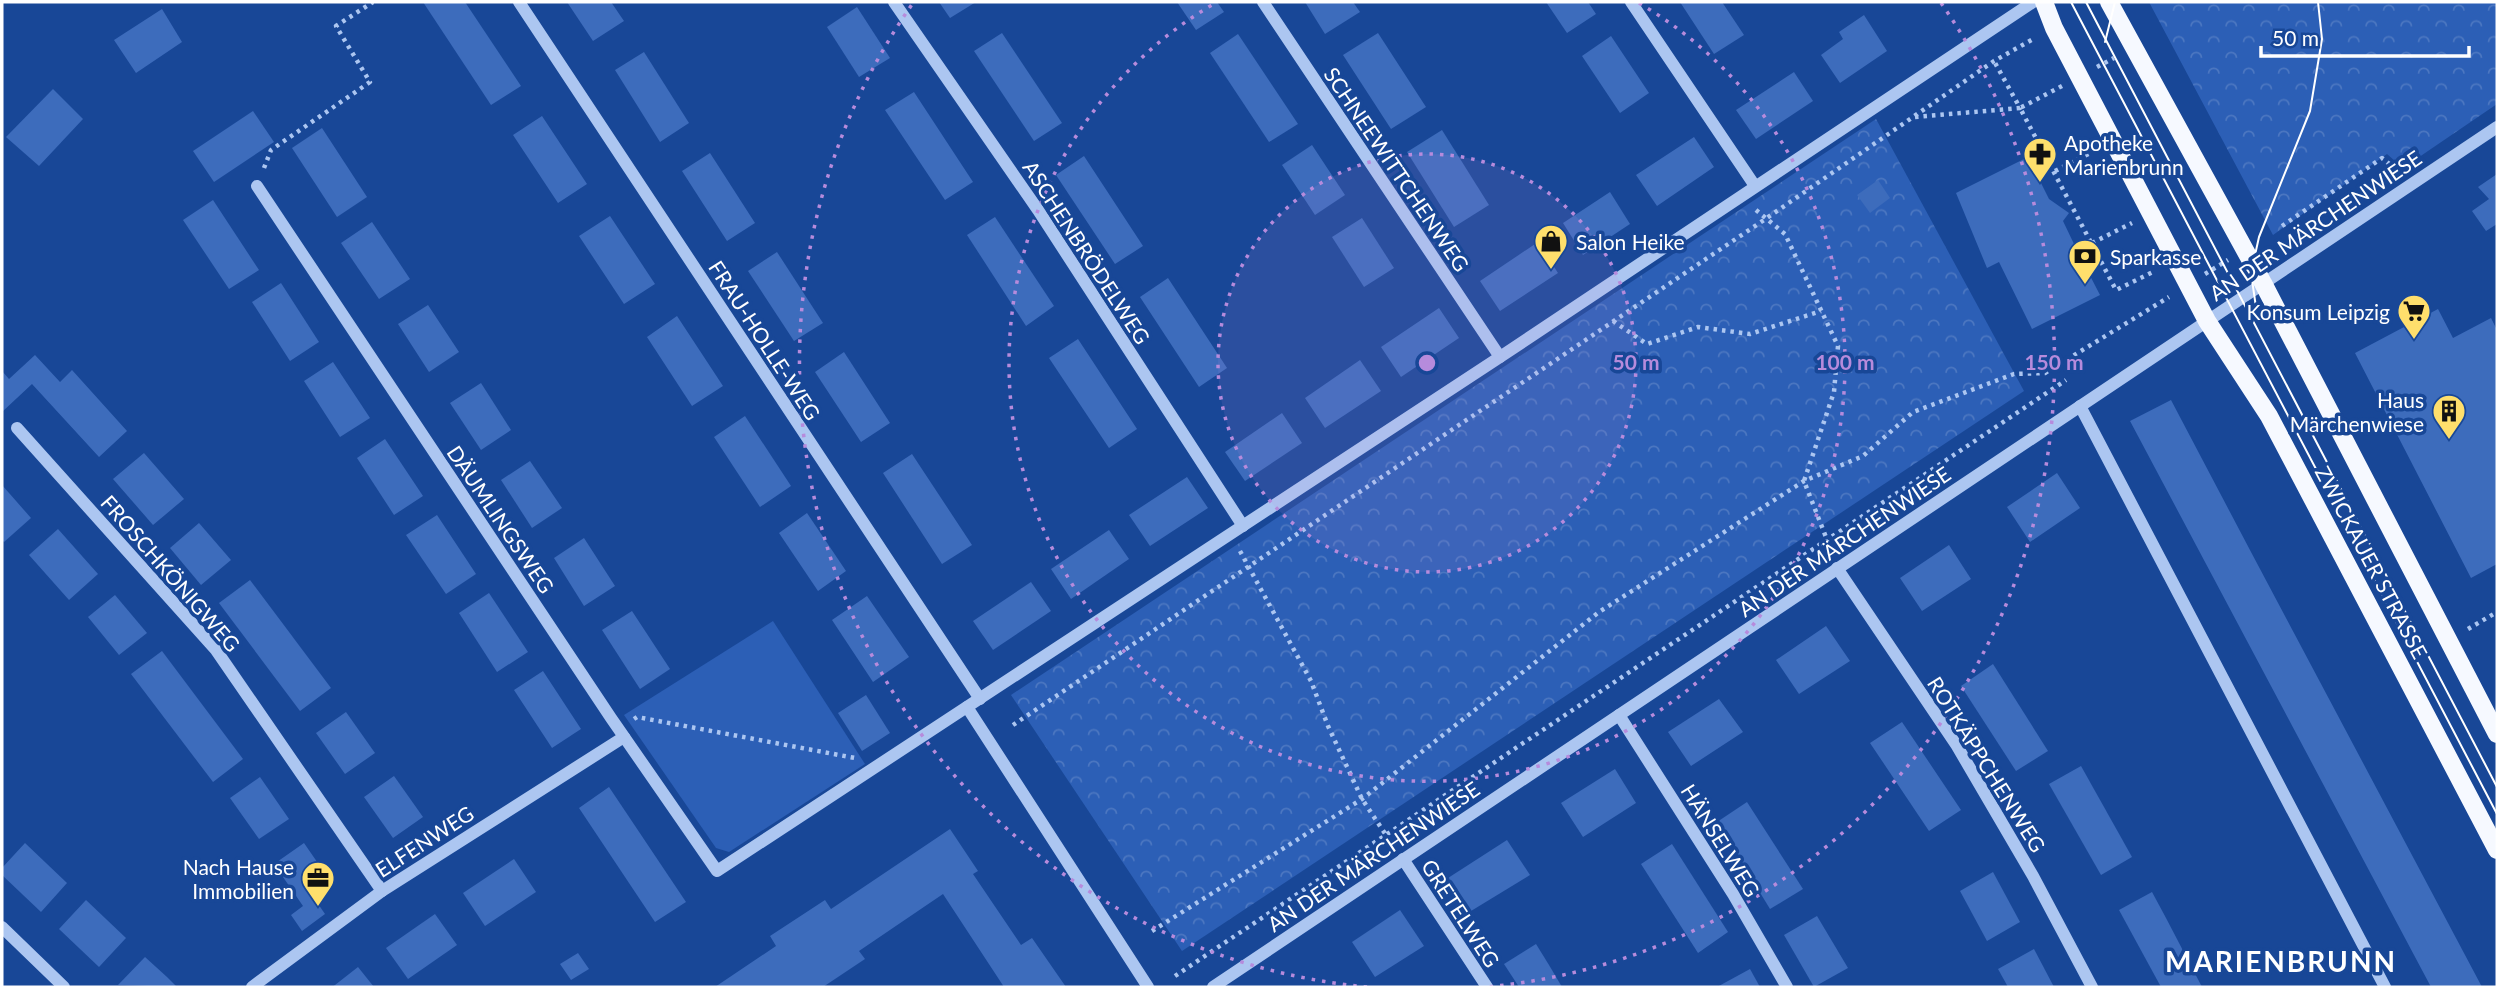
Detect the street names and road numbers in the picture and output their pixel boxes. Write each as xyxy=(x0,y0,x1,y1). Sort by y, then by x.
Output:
street label: SCHNEEWITTCHENWEG xyxy=(1319,62,1475,276)
street label: AN DER MÄRCHENWIESE xyxy=(2204,145,2426,305)
street label: ASCHENBRÖDELWEG xyxy=(1018,156,1156,348)
street label: FRAU-HOLLE-WEG xyxy=(704,256,826,424)
street label: DÄUMLINGSWEG xyxy=(442,440,560,598)
street label: AN DER MÄRCHENWIESE xyxy=(1733,461,1955,621)
street label: ZWICKAUER STRASSE xyxy=(2311,462,2433,662)
street label: FROSCHKÖNIGWEG xyxy=(96,490,246,656)
street label: ROTKÄPPCHENWEG xyxy=(1923,672,2051,856)
street label: AN DER MÄRCHENWIESE xyxy=(1262,776,1484,936)
street label: HÄNSELWEG xyxy=(1676,779,1766,901)
street label: ELFENWEG xyxy=(370,800,478,882)
street label: GRETELWEG xyxy=(1417,854,1505,972)

